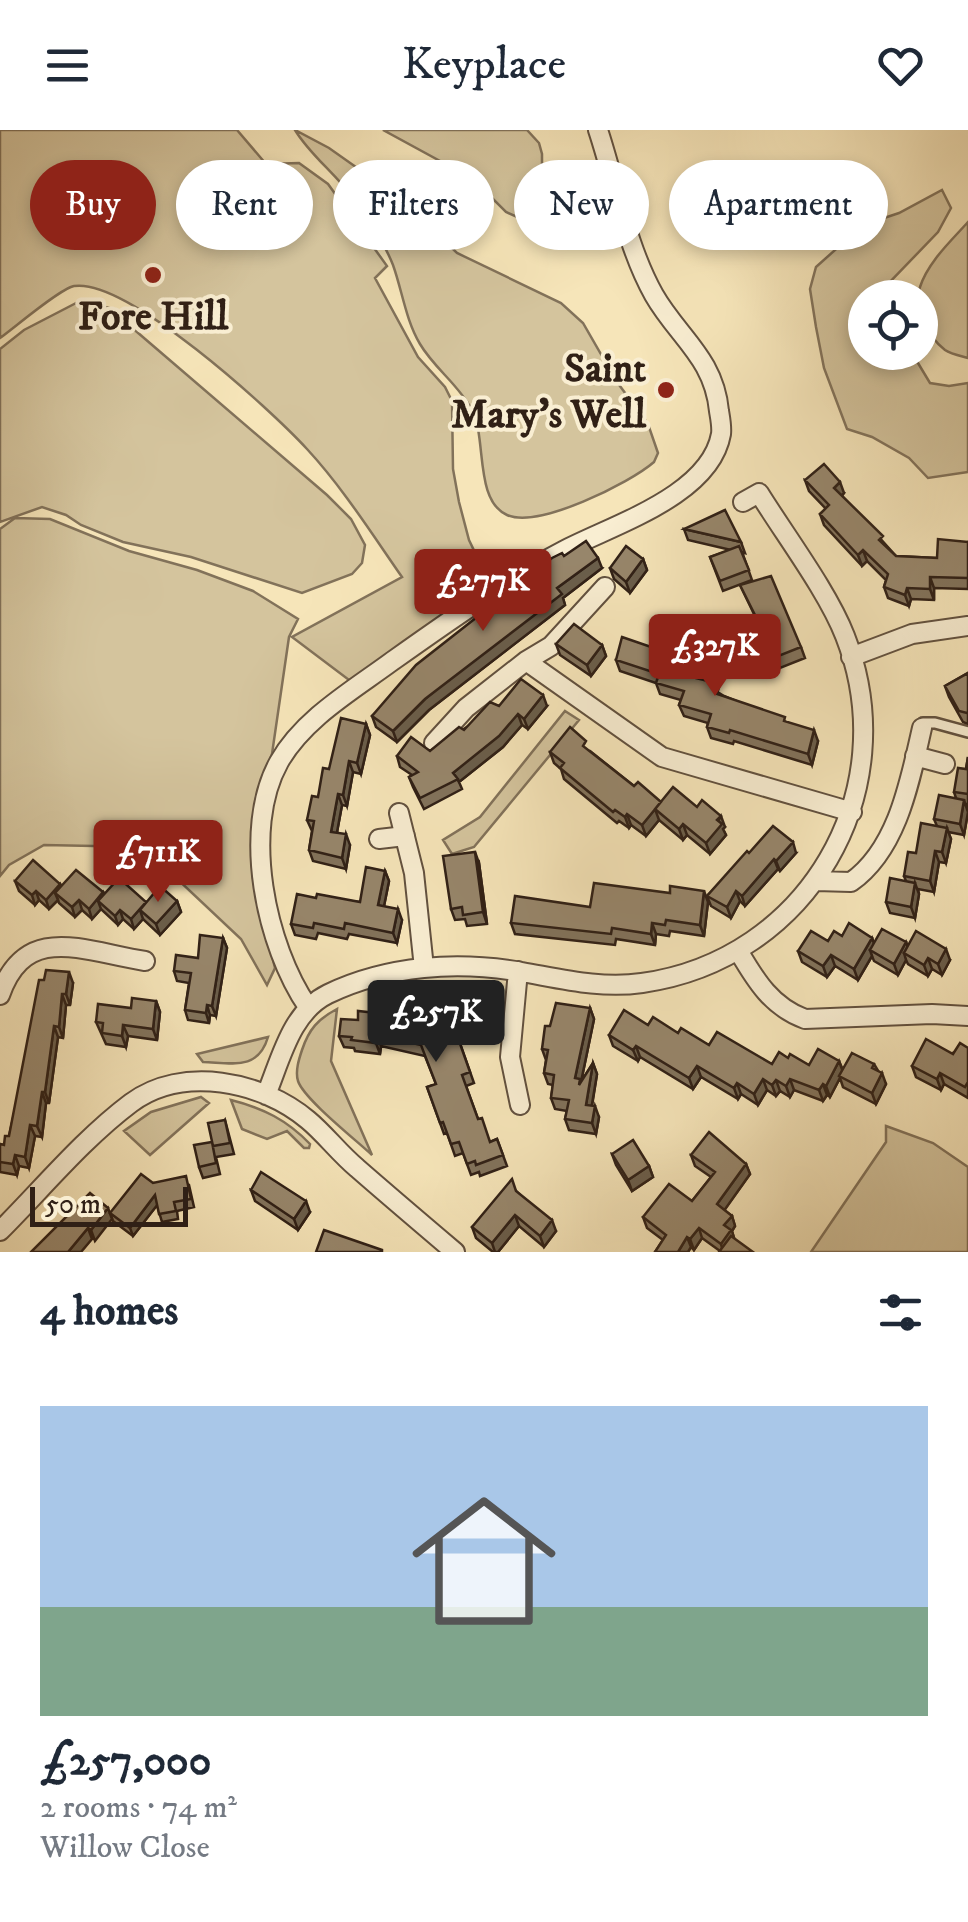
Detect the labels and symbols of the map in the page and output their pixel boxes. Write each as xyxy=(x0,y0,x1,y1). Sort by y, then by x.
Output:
marker: Fore Hill xyxy=(142,264,164,286)
place label: Fore Hill xyxy=(78,293,229,343)
place label: Saint Mary's Well xyxy=(451,345,647,441)
marker: Saint Mary's Well xyxy=(655,379,677,401)
pin: £277K xyxy=(413,549,553,634)
pin: £327K xyxy=(645,614,785,699)
pin: £711K xyxy=(88,820,228,905)
pin: £257K xyxy=(366,980,506,1065)
scale bar xyxy=(30,1182,188,1226)

